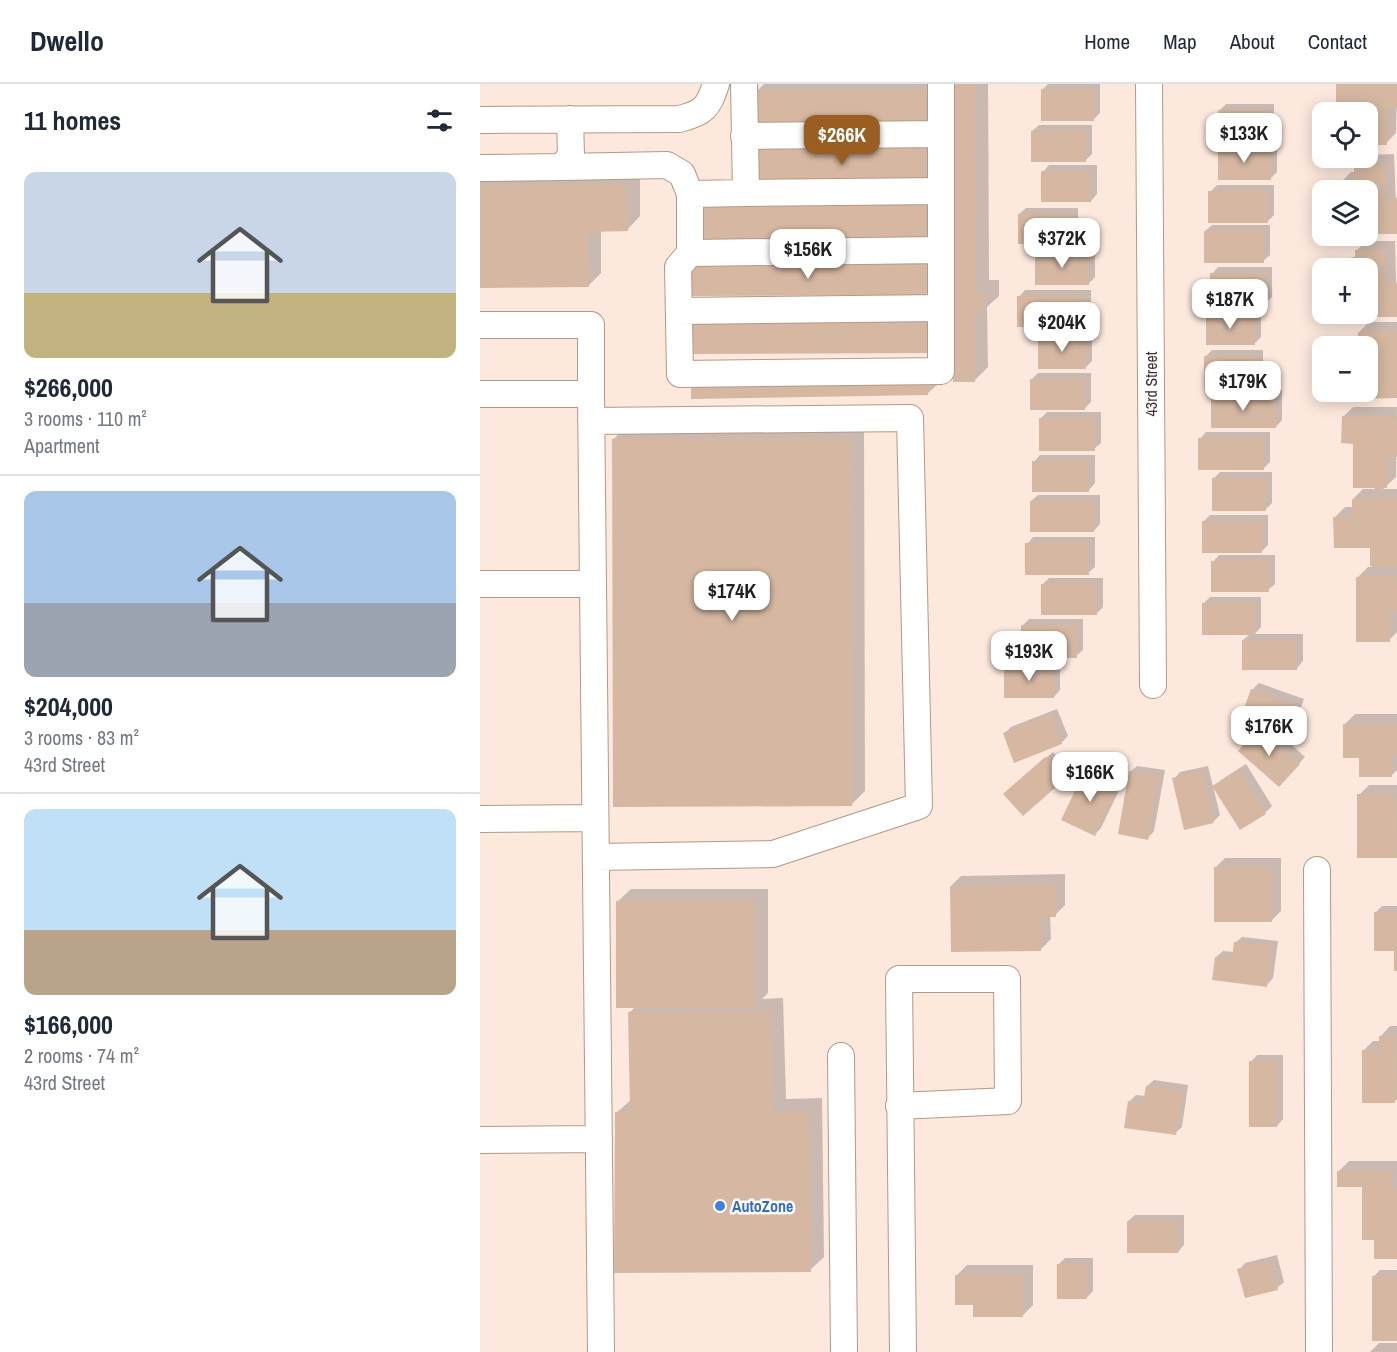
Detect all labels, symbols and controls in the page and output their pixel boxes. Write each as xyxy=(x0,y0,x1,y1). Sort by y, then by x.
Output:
text: Dwello xyxy=(30,22,104,60)
text: Home xyxy=(1084,27,1130,56)
text: Map xyxy=(1163,27,1197,56)
text: About xyxy=(1230,27,1275,56)
text: Contact xyxy=(1308,27,1367,56)
map controls xyxy=(1312,102,1378,402)
button: locate xyxy=(1312,102,1378,168)
text: 11 homes xyxy=(24,103,121,138)
icon: filters xyxy=(423,104,456,137)
pin: $133K xyxy=(1202,113,1286,164)
pin: $266K xyxy=(800,115,884,166)
text: $133K xyxy=(1220,119,1268,146)
text: $266K xyxy=(818,121,866,148)
button: layers xyxy=(1312,180,1378,246)
icon: home xyxy=(186,211,294,319)
pin: $372K xyxy=(1020,218,1104,269)
text: $372K xyxy=(1038,224,1086,251)
pin: $156K xyxy=(766,229,850,280)
text: $156K xyxy=(784,235,832,262)
button: + xyxy=(1312,258,1378,324)
pin: $187K xyxy=(1188,279,1272,330)
text: $187K xyxy=(1206,285,1254,312)
pin: $204K xyxy=(1020,302,1104,353)
text: $204K xyxy=(1038,308,1086,335)
button: − xyxy=(1312,336,1378,402)
street label: 43rd Street xyxy=(1140,351,1162,416)
pin: $179K xyxy=(1201,361,1285,412)
text: $179K xyxy=(1219,367,1267,394)
text: $266,000 xyxy=(24,370,113,405)
text: 3 rooms · 110 m² xyxy=(24,405,147,432)
text: Apartment xyxy=(24,432,100,459)
icon: home xyxy=(186,530,294,638)
pin: $174K xyxy=(690,571,774,622)
text: $174K xyxy=(708,577,756,604)
pin: $193K xyxy=(987,631,1071,682)
text: $193K xyxy=(1005,637,1053,664)
text: $204,000 xyxy=(24,689,113,724)
pin: $176K xyxy=(1227,706,1311,757)
text: $176K xyxy=(1245,712,1293,739)
text: 3 rooms · 83 m² xyxy=(24,724,139,751)
text: 43rd Street xyxy=(24,751,105,778)
pin: $166K xyxy=(1048,752,1132,803)
text: $166K xyxy=(1066,758,1114,785)
icon: home xyxy=(186,848,294,956)
text: $166,000 xyxy=(24,1007,113,1042)
text: 2 rooms · 74 m² xyxy=(24,1042,139,1069)
text: 43rd Street xyxy=(24,1069,105,1096)
place label: AutoZone xyxy=(732,1195,793,1217)
marker: AutoZone xyxy=(713,1199,727,1213)

